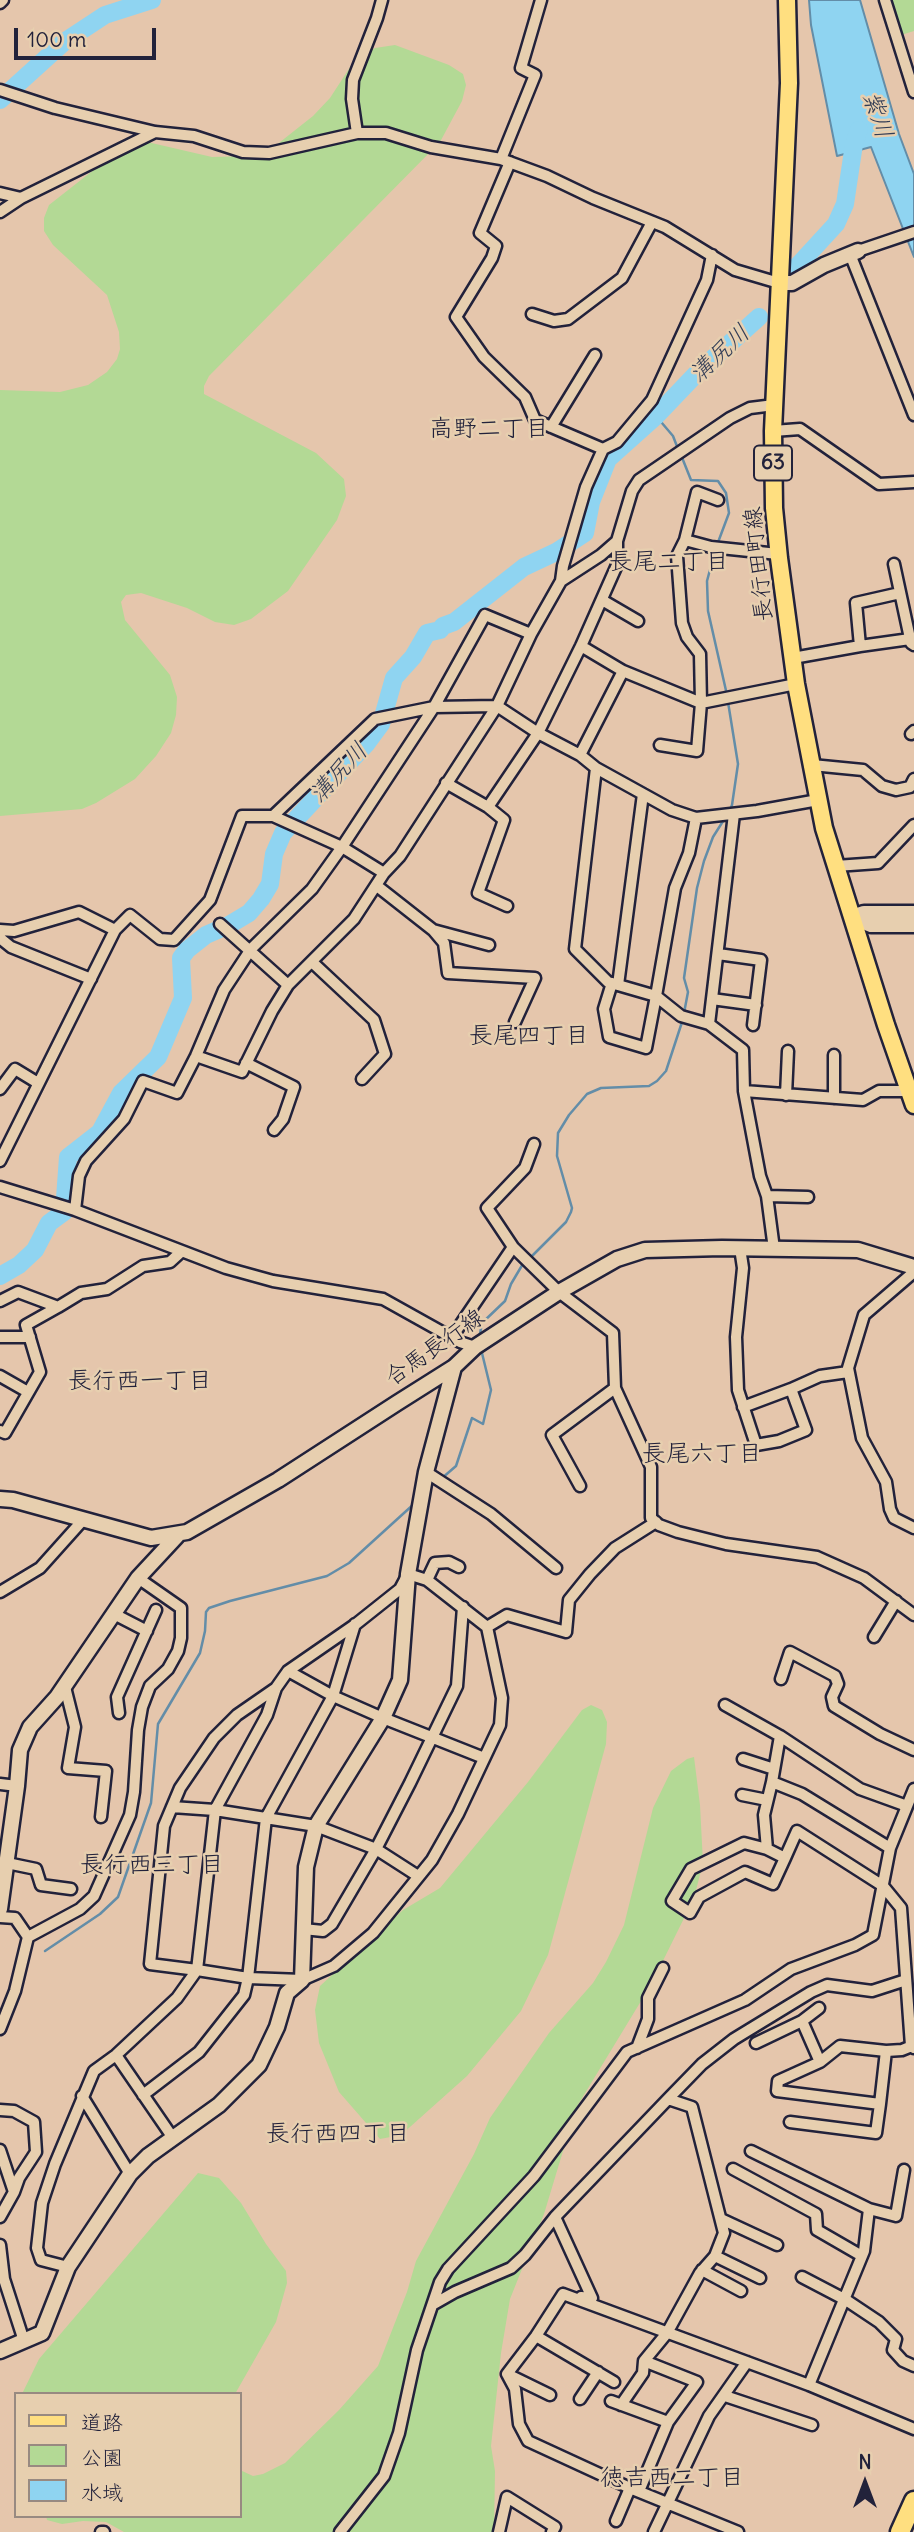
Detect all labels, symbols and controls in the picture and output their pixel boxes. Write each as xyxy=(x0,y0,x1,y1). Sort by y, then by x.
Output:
scale bar xyxy=(18,14,159,58)
text: 100 m xyxy=(27,26,86,53)
water label: 紫川 xyxy=(856,88,898,142)
water label: 溝尻川 xyxy=(684,319,756,389)
district label: 高野二丁目 xyxy=(429,415,549,443)
road number: 63 xyxy=(754,446,792,480)
street label: 長行田町線 xyxy=(739,505,779,623)
district label: 長尾二丁目 xyxy=(609,548,729,576)
water label: 溝尻川 xyxy=(304,737,374,809)
district label: 長尾四丁目 xyxy=(469,1022,589,1050)
street label: 合馬長行線 xyxy=(380,1304,490,1392)
district label: 長行西一丁目 xyxy=(68,1367,212,1395)
district label: 長尾六丁目 xyxy=(642,1440,762,1468)
district label: 長行西三丁目 xyxy=(80,1851,224,1879)
district label: 長行西四丁目 xyxy=(266,2120,410,2148)
legend xyxy=(14,2392,242,2518)
text: 道路 xyxy=(81,2409,123,2436)
text: 公園 xyxy=(81,2444,123,2471)
north arrow xyxy=(830,2448,900,2518)
text: N xyxy=(858,2450,872,2474)
district label: 徳吉西二丁目 xyxy=(600,2464,744,2492)
text: 水域 xyxy=(81,2479,123,2506)

